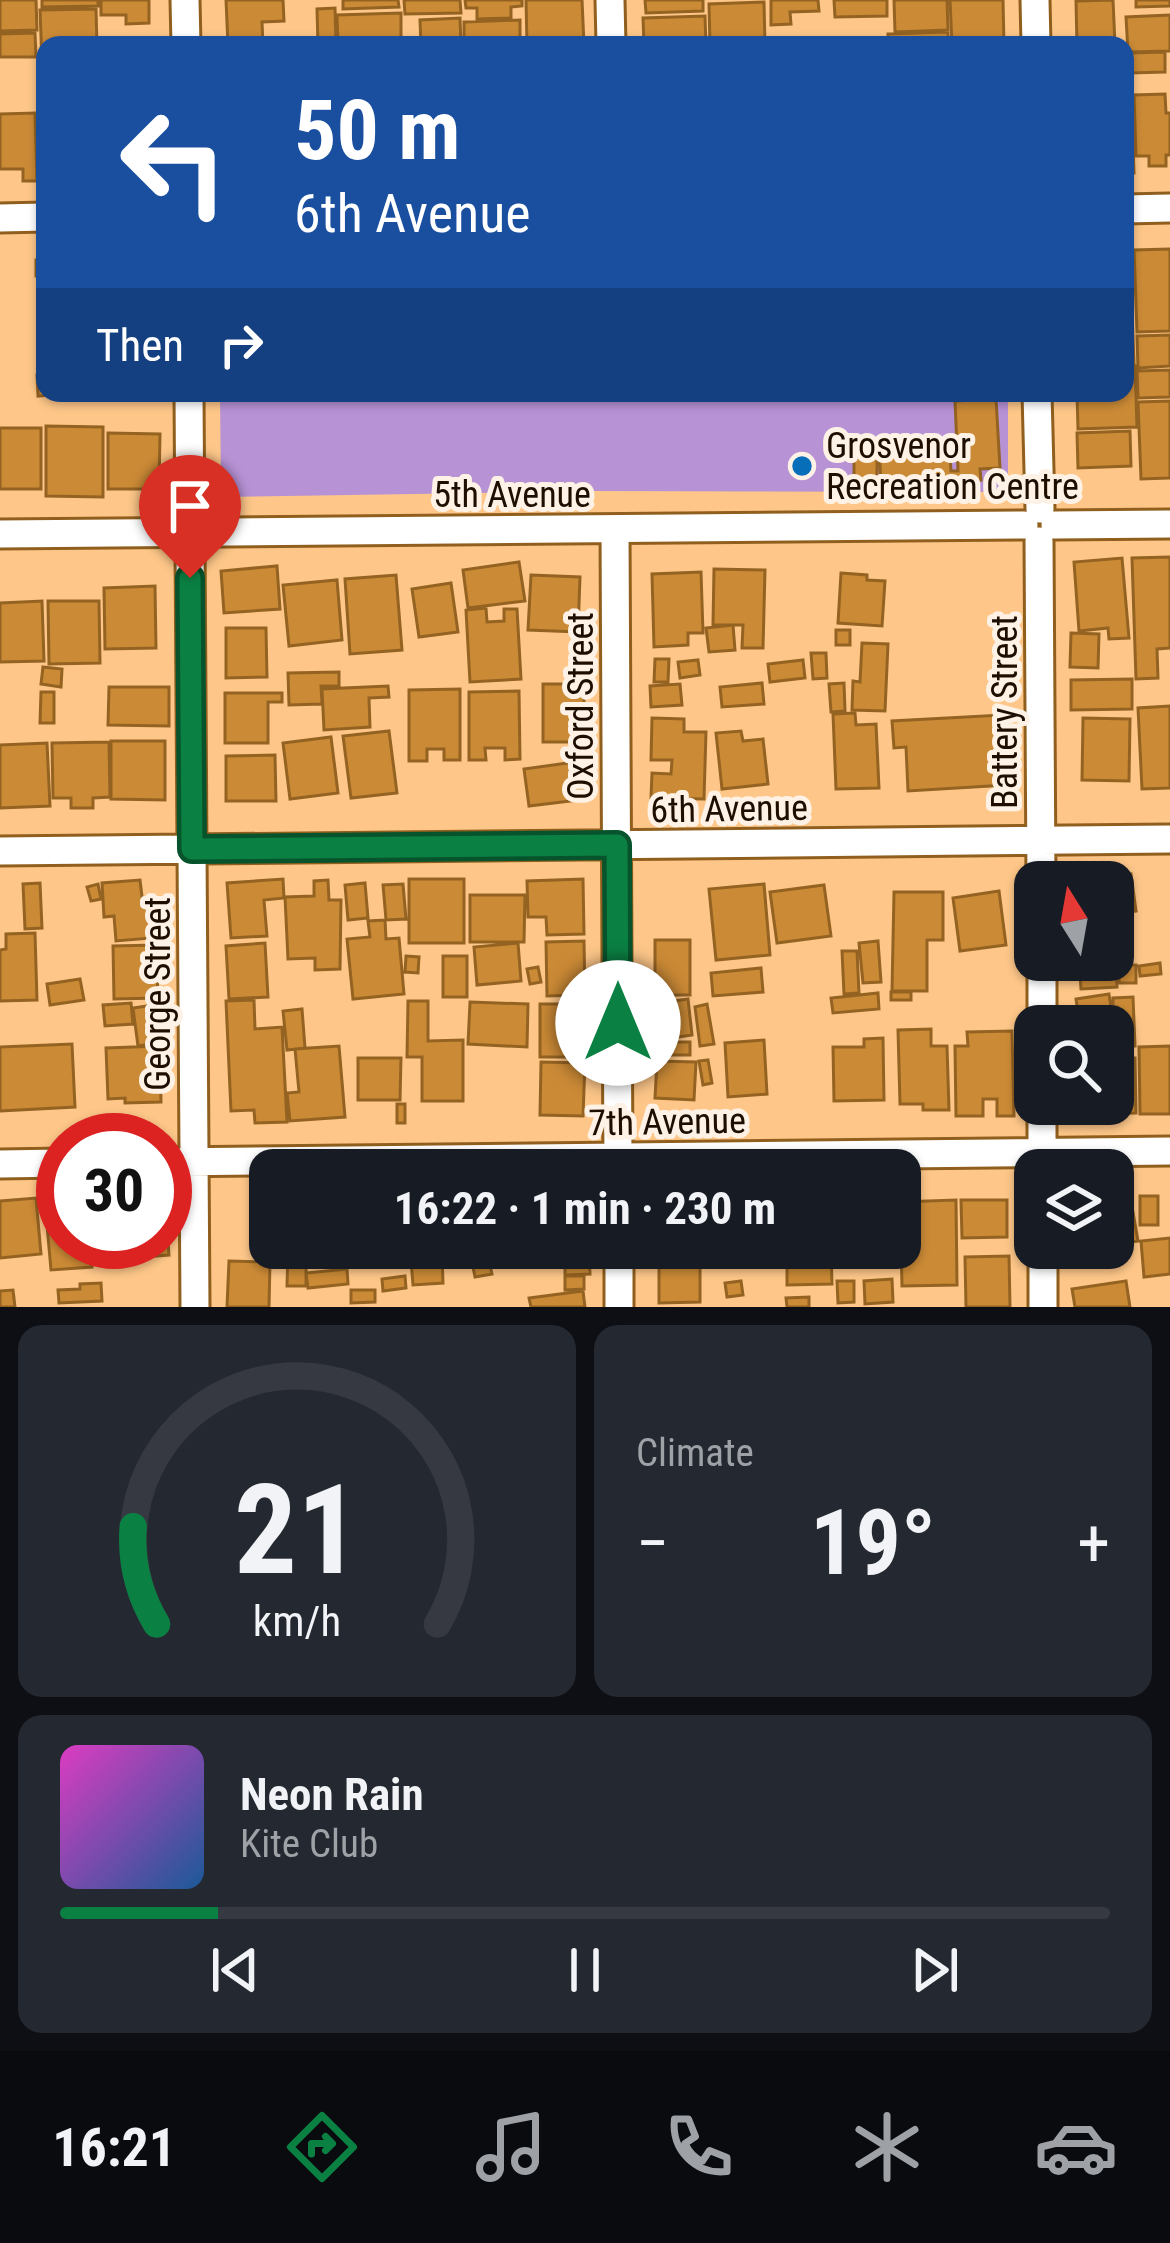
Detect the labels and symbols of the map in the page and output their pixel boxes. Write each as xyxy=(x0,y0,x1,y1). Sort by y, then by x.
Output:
place label: Grosvenor Recreation Centre xyxy=(826,425,1079,508)
marker: Grosvenor Recreation Centre xyxy=(789,453,815,479)
pin xyxy=(139,455,241,578)
street label: 5th Avenue xyxy=(433,474,591,516)
street label: Oxford Street xyxy=(560,612,602,800)
street label: Battery Street xyxy=(984,615,1026,809)
street label: 6th Avenue xyxy=(650,787,808,831)
north arrow xyxy=(1014,861,1134,981)
street label: George Street xyxy=(137,897,179,1091)
position arrow xyxy=(555,960,681,1086)
street label: 7th Avenue xyxy=(588,1100,746,1144)
speed limit sign: 30 xyxy=(36,1113,192,1269)

